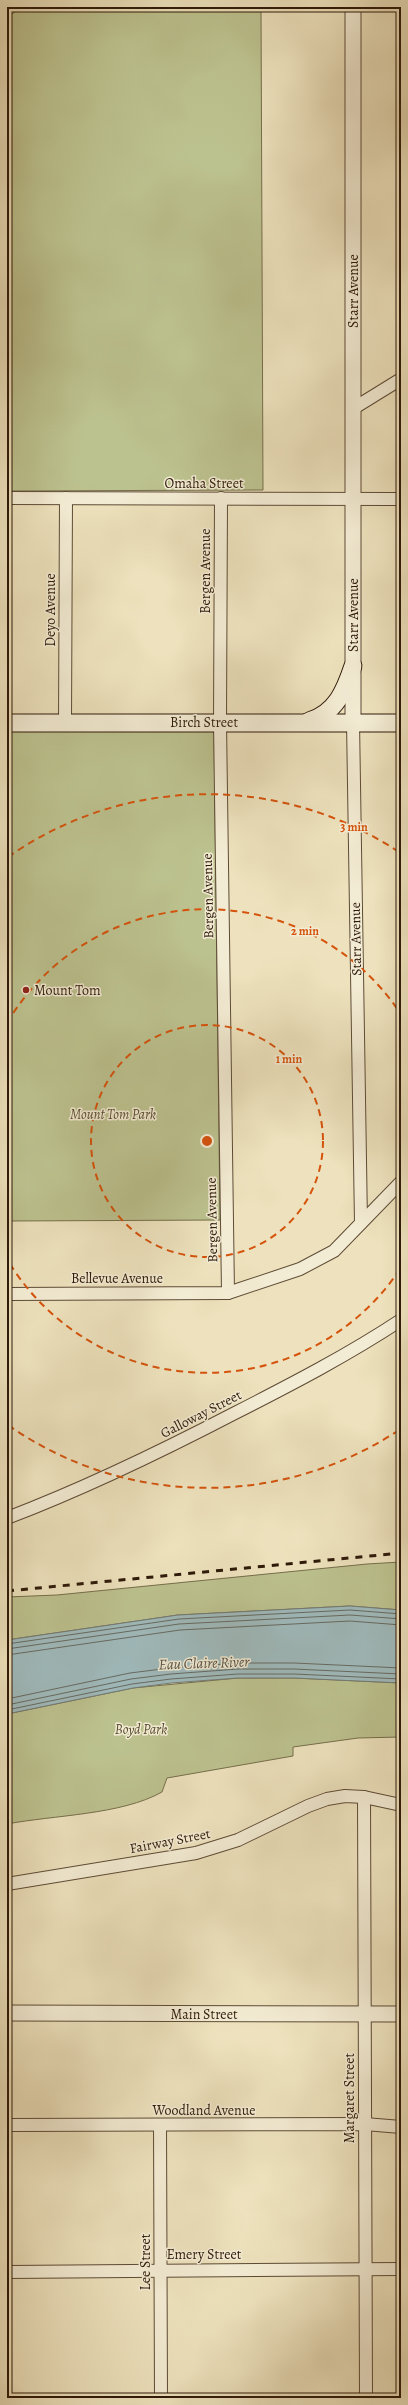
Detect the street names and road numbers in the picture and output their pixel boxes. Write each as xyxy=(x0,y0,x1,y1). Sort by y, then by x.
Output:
street label: Starr Avenue xyxy=(344,254,363,328)
street label: Omaha Street xyxy=(164,474,244,493)
street label: Bergen Avenue xyxy=(196,528,215,614)
street label: Deyo Avenue xyxy=(41,573,60,647)
street label: Starr Avenue xyxy=(344,578,363,652)
street label: Birch Street xyxy=(170,713,238,732)
street label: Bergen Avenue xyxy=(198,853,218,939)
street label: Starr Avenue xyxy=(346,902,366,976)
street label: Bergen Avenue xyxy=(202,1177,222,1263)
street label: Bellevue Avenue xyxy=(71,1269,163,1288)
street label: Galloway Street xyxy=(157,1385,245,1443)
street label: Fairway Street xyxy=(128,1824,212,1858)
street label: Main Street xyxy=(170,2005,238,2024)
street label: Margaret Street xyxy=(340,2052,359,2143)
street label: Woodland Avenue xyxy=(151,2101,256,2120)
street label: Lee Street xyxy=(136,2233,155,2290)
street label: Emery Street xyxy=(167,2245,242,2264)

